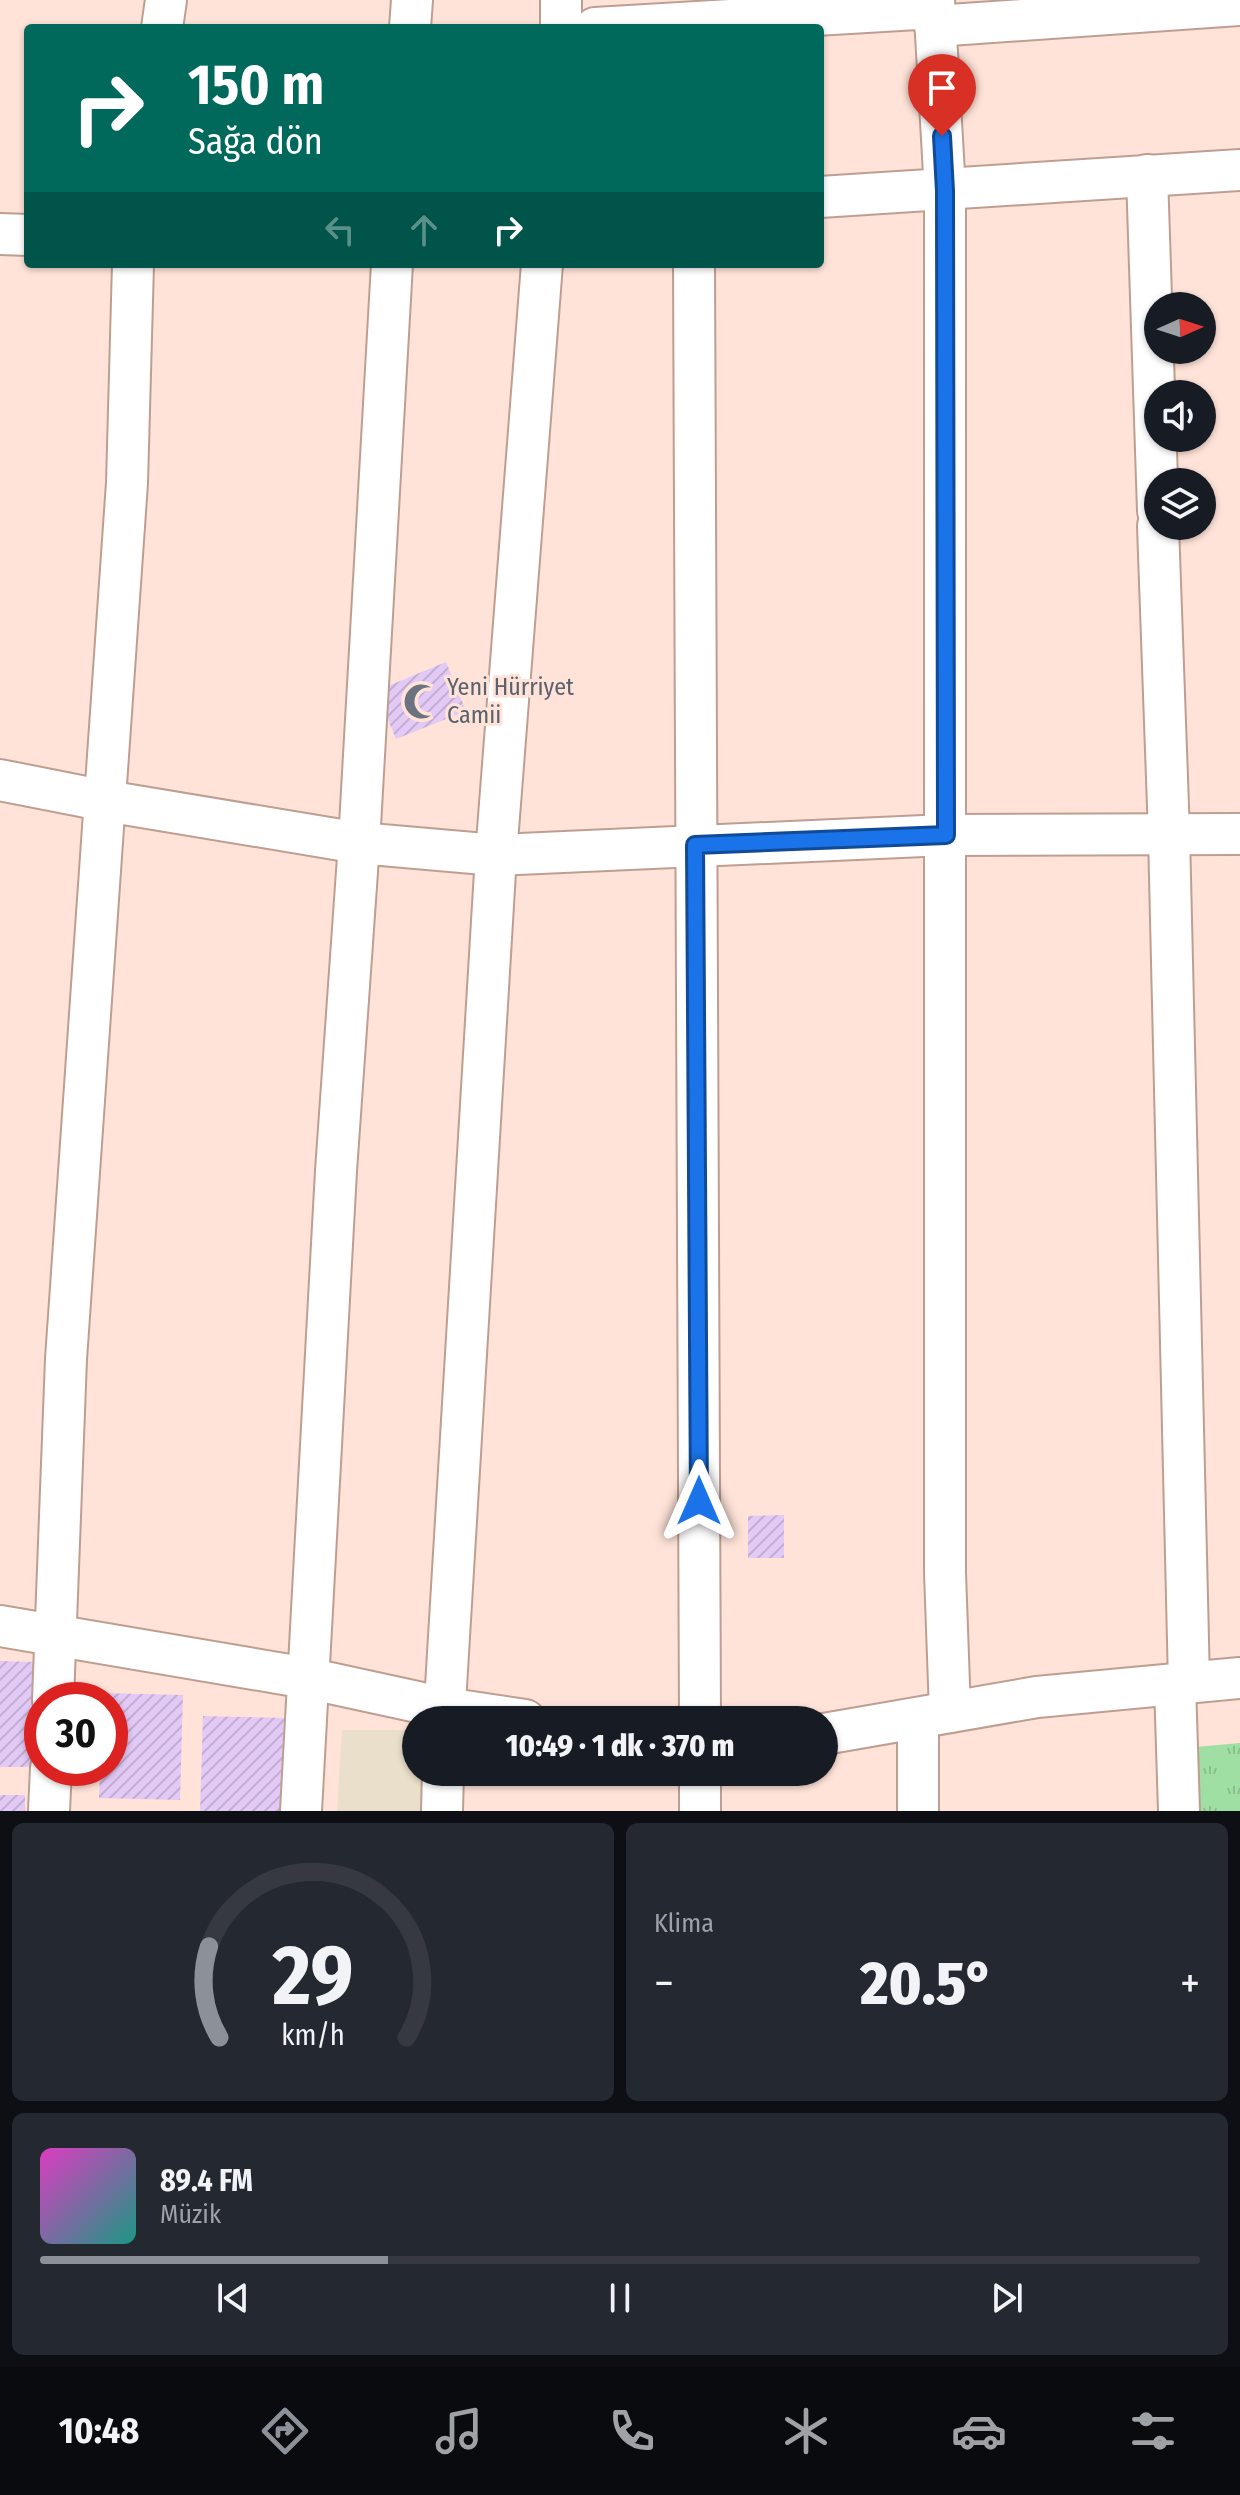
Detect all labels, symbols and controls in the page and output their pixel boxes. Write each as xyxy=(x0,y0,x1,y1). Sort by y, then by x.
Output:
text: 150 m xyxy=(188,52,324,119)
pin xyxy=(908,54,976,136)
icon: right xyxy=(56,56,160,160)
icon: arrive xyxy=(920,66,964,110)
text: Sağa dön xyxy=(188,120,323,164)
icon: left xyxy=(318,208,362,252)
icon: ahead xyxy=(402,208,446,252)
icon: right xyxy=(486,208,530,252)
north arrow xyxy=(1144,292,1216,364)
map controls xyxy=(1144,292,1216,540)
button: sound xyxy=(1144,380,1216,452)
button: layers xyxy=(1144,468,1216,540)
place label: Yeni Hürriyet Camii xyxy=(447,673,574,729)
mosque icon: Yeni Hürriyet Camii xyxy=(402,682,440,720)
position arrow xyxy=(657,1459,741,1543)
speed limit sign: 30 xyxy=(24,1682,128,1786)
text: 10:49 · 1 dk · 370 m xyxy=(506,1728,734,1764)
text: Klima xyxy=(654,1908,714,1939)
text: 29 xyxy=(271,1926,354,2026)
text: 20.5° xyxy=(860,1948,994,2020)
text: − xyxy=(654,1957,674,2010)
text: + xyxy=(1180,1957,1200,2010)
text: km/h xyxy=(281,2018,345,2053)
text: 89.4 FM xyxy=(160,2163,253,2199)
text: Müzik xyxy=(160,2199,221,2230)
icon: previous xyxy=(211,2276,255,2320)
icon: pause xyxy=(598,2276,642,2320)
icon: next xyxy=(985,2276,1029,2320)
icon: directions xyxy=(257,2403,313,2459)
icon: music xyxy=(431,2403,487,2459)
icon: phone xyxy=(604,2403,660,2459)
icon: climate xyxy=(778,2403,834,2459)
icon: car xyxy=(951,2403,1007,2459)
icon: filters xyxy=(1125,2403,1181,2459)
text: 10:48 xyxy=(59,2409,139,2453)

